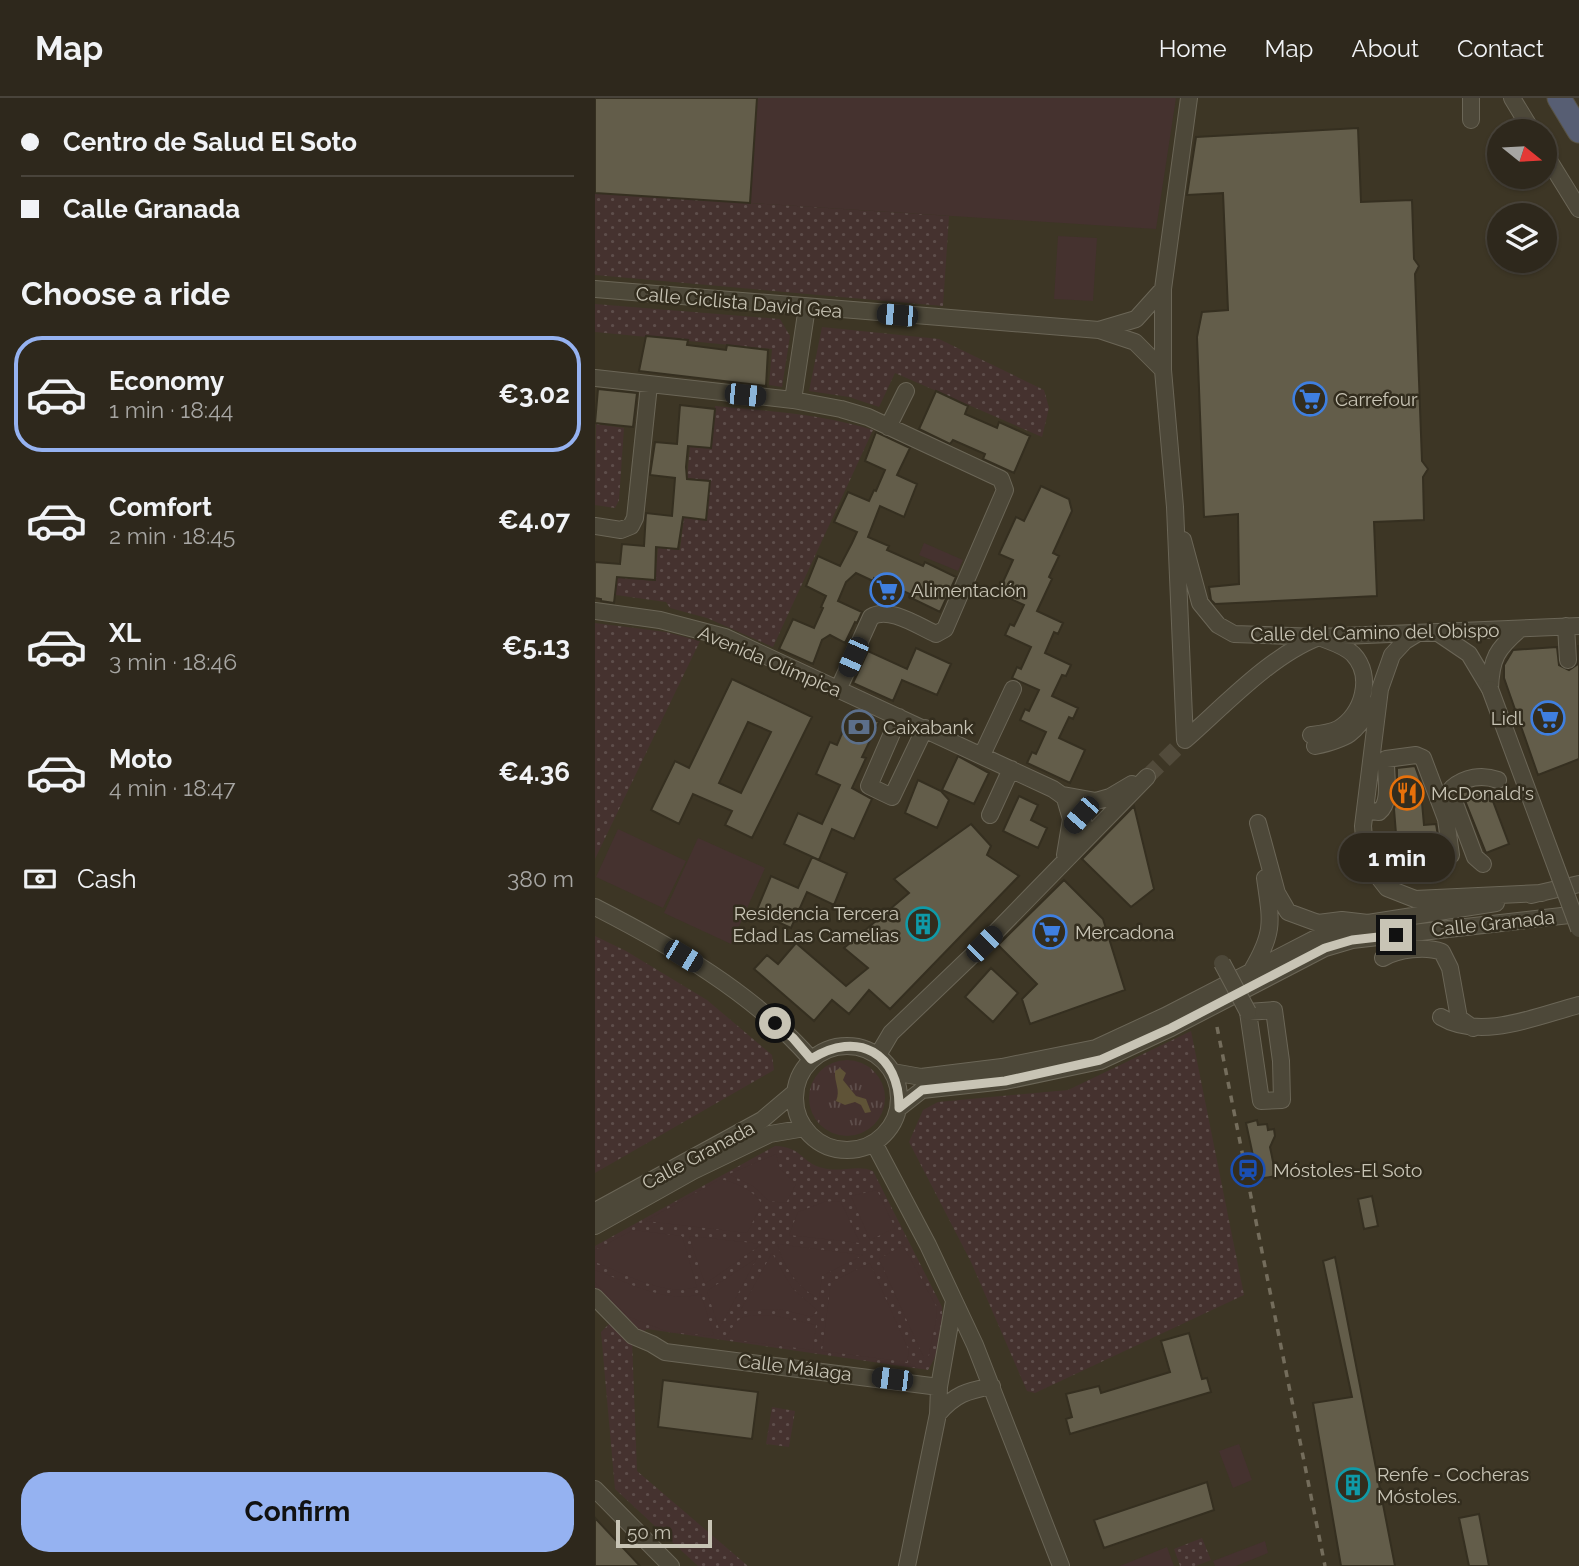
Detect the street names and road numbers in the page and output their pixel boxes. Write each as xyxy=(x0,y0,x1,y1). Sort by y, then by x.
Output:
street label: Calle Ciclista David Gea xyxy=(635,282,843,322)
street label: Calle del Camino del Obispo xyxy=(1250,619,1500,645)
street label: Avenida Olímpica xyxy=(695,621,845,701)
street label: Calle Granada xyxy=(1430,906,1556,940)
street label: Calle Granada xyxy=(638,1116,758,1194)
street label: Calle Málaga xyxy=(737,1349,853,1385)

